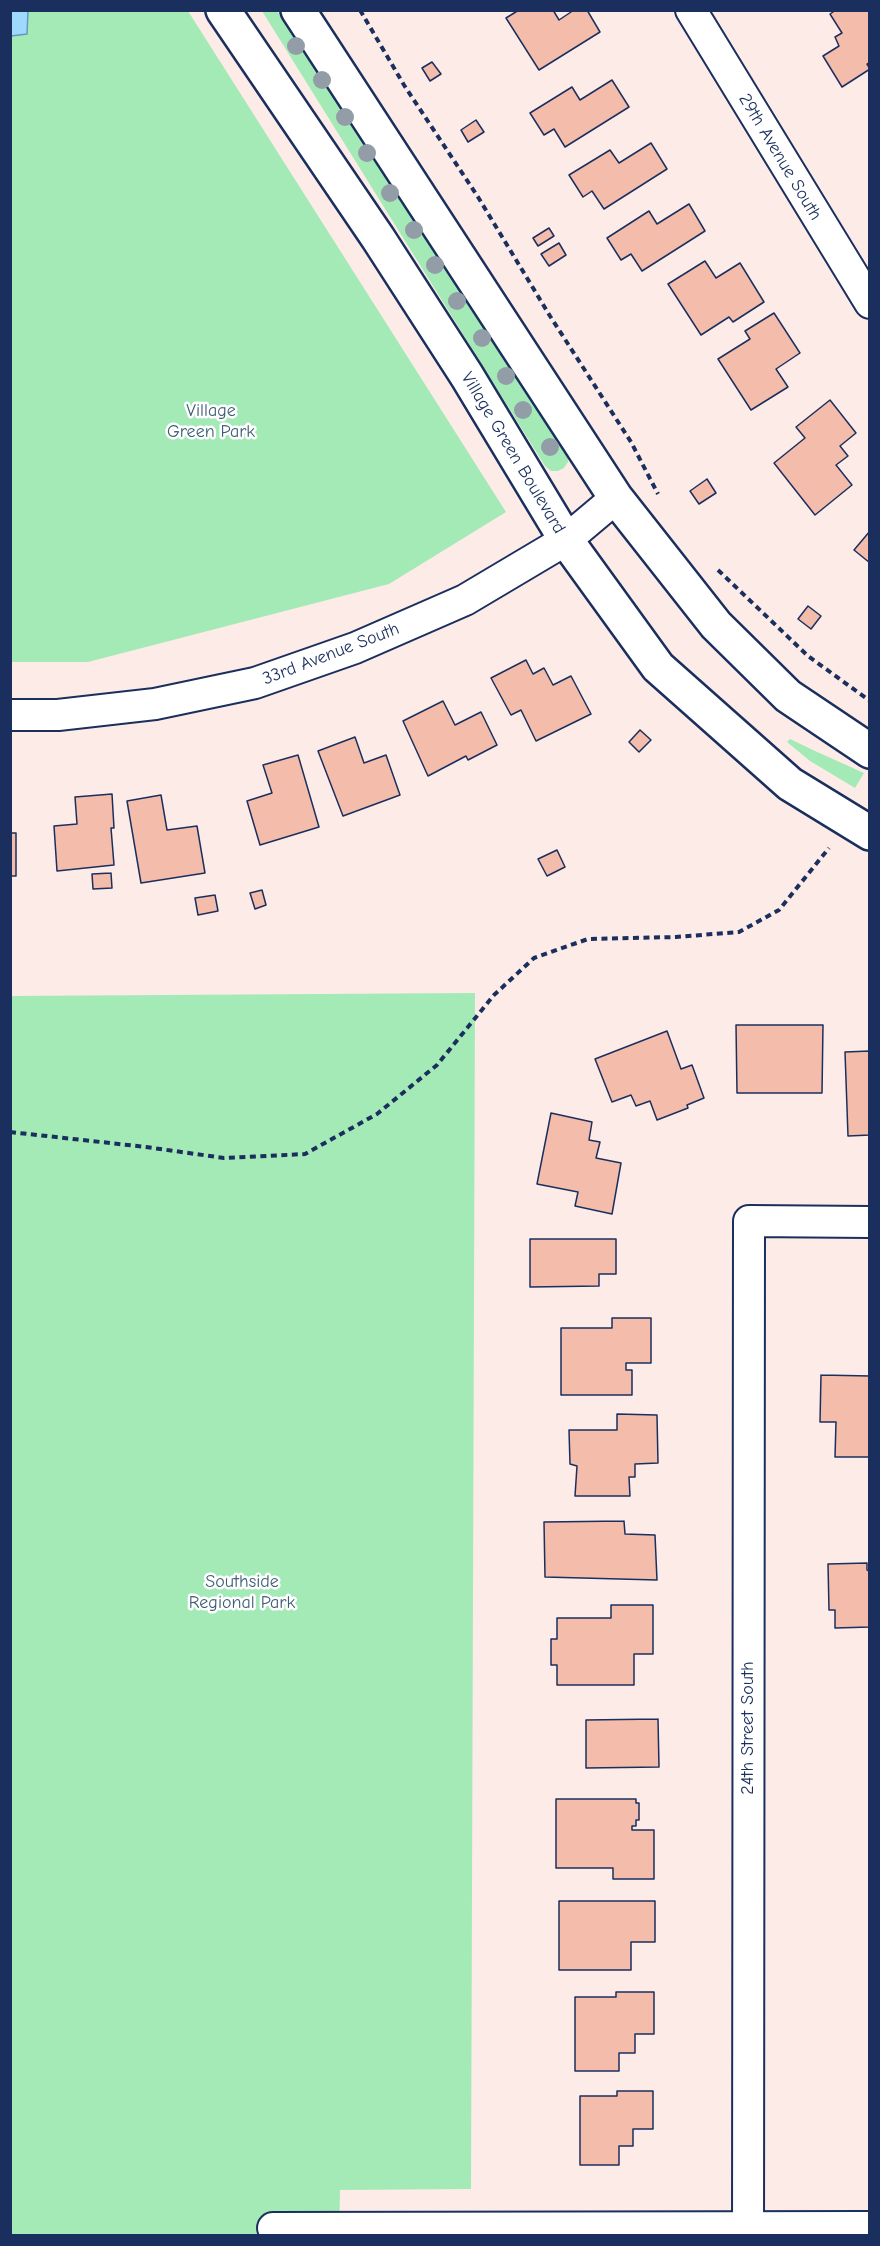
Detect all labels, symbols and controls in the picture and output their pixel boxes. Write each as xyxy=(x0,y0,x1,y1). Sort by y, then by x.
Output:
street label: 29th Avenue South xyxy=(734,90,826,224)
street label: Village Green Boulevard xyxy=(456,368,570,538)
park label: Village Green Park xyxy=(167,400,255,442)
street label: 33rd Avenue South xyxy=(260,618,402,690)
park label: Southside Regional Park xyxy=(189,1571,295,1614)
street label: 24th Street South xyxy=(737,1661,759,1795)

